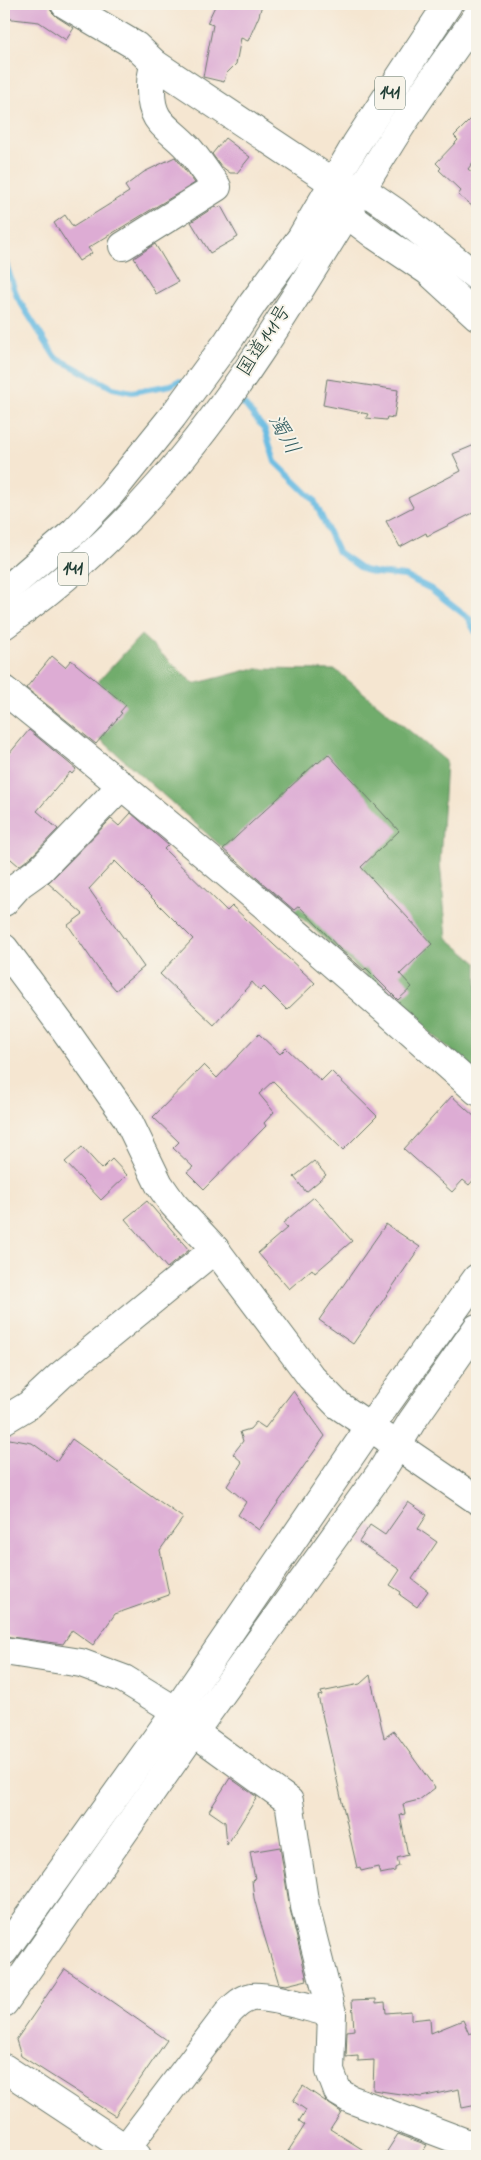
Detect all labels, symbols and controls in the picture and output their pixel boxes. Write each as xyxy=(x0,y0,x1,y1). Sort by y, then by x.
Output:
road number: 141 xyxy=(375,76,405,110)
street label: 国道141号 xyxy=(231,299,299,383)
water label: 濁川 xyxy=(260,409,306,461)
road number: 141 xyxy=(58,552,88,586)

